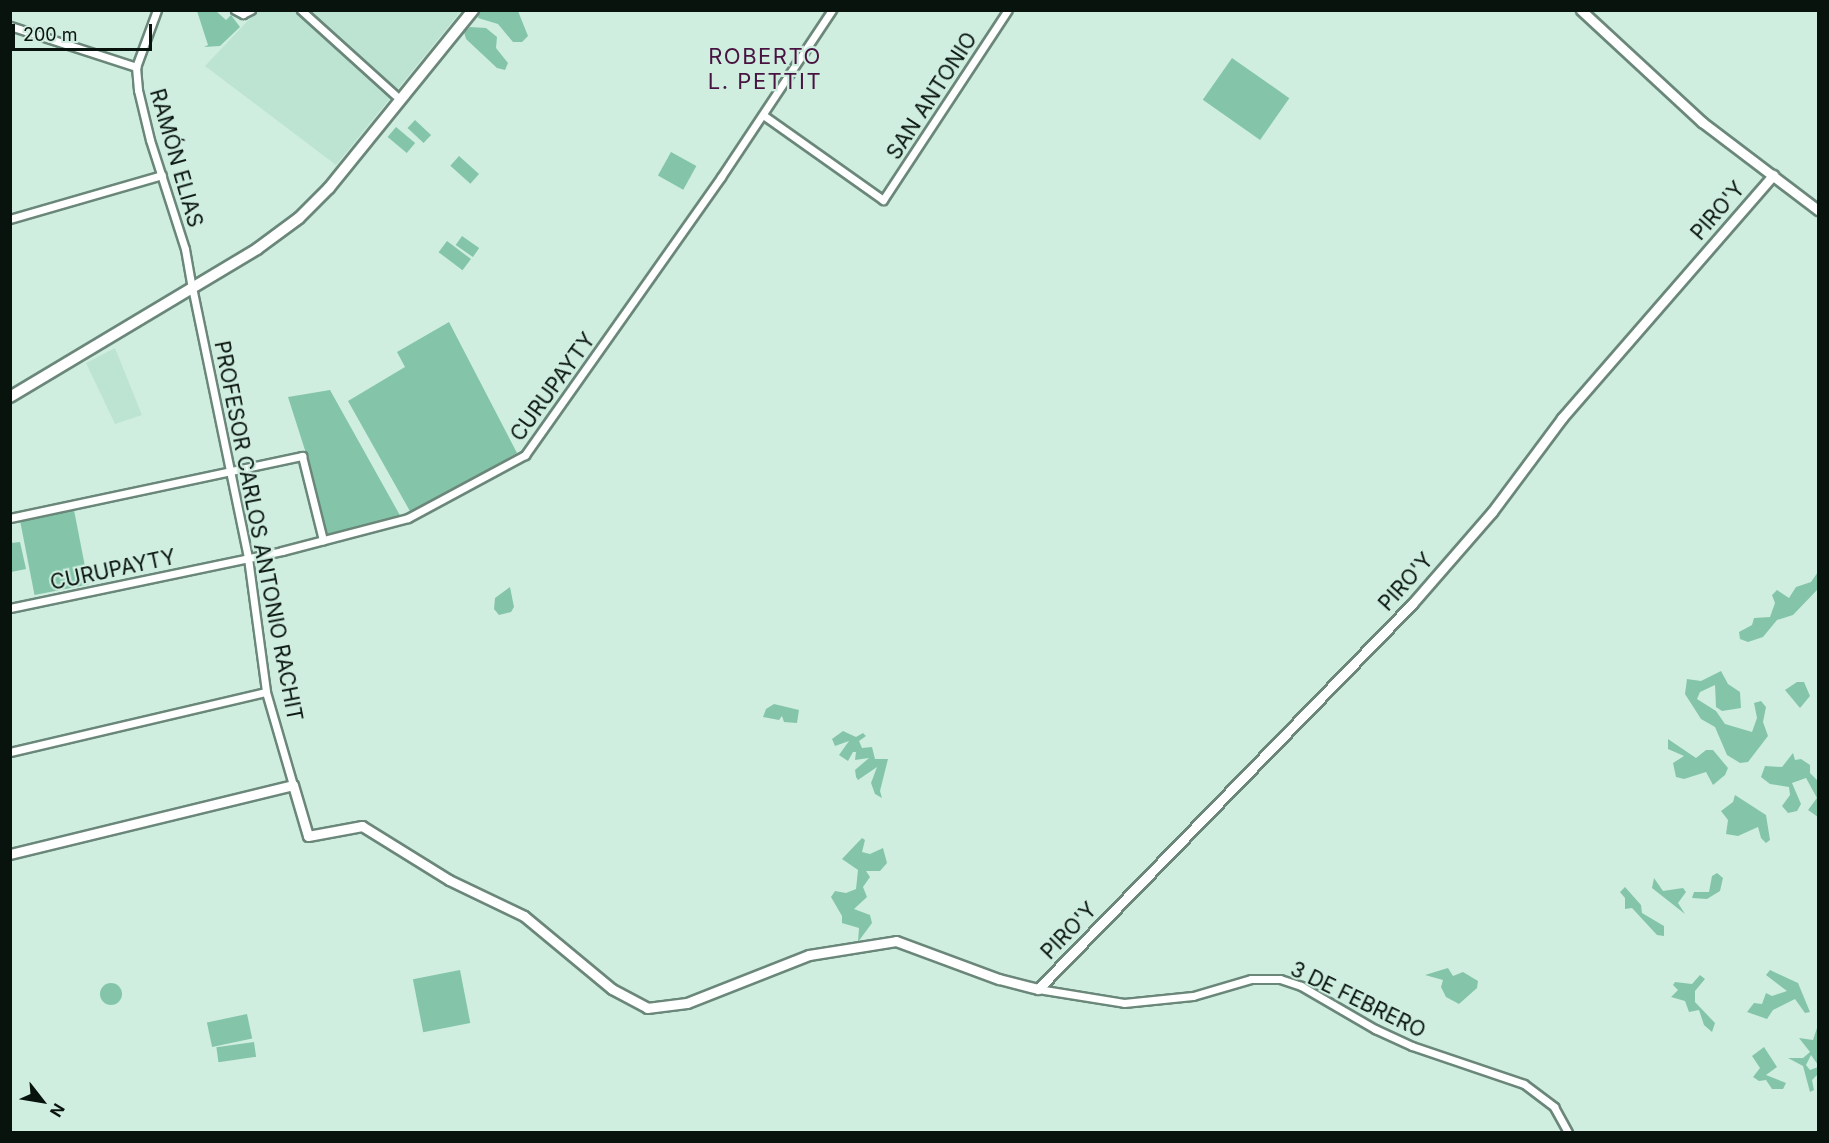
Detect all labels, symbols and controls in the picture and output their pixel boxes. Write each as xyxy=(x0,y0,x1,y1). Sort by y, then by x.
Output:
scale bar xyxy=(15,12,154,50)
text: 200 m xyxy=(23,24,78,45)
street label: SAN ANTONIO xyxy=(882,28,982,164)
district label: ROBERTO L. PETTIT xyxy=(708,43,822,94)
street label: RAMÓN ELIAS xyxy=(144,86,208,230)
street label: PIRO'Y xyxy=(1686,177,1750,245)
street label: CURUPAYTY xyxy=(505,328,601,446)
street label: PROFESOR CARLOS ANTONIO RACHIT xyxy=(209,339,307,723)
street label: CURUPAYTY xyxy=(48,544,178,596)
street label: PIRO'Y xyxy=(1373,548,1439,616)
street label: PIRO'Y xyxy=(1036,897,1102,965)
street label: 3 DE FEBRERO xyxy=(1286,956,1430,1044)
north arrow xyxy=(12,1071,72,1131)
text: N xyxy=(46,1100,69,1121)

